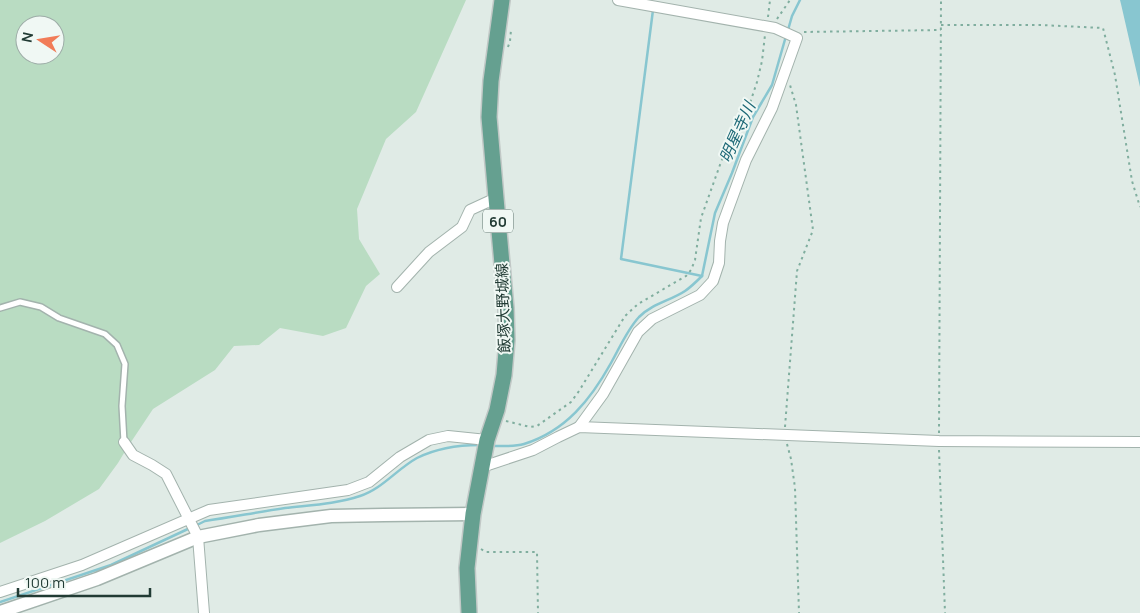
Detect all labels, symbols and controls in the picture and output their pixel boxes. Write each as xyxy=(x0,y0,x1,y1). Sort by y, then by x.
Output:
north arrow xyxy=(15,15,65,65)
text: N xyxy=(16,30,37,44)
water label: 明星寺川 xyxy=(714,96,761,166)
road number: 60 xyxy=(483,210,513,232)
street label: 飯塚大野城線 xyxy=(491,263,515,353)
scale bar xyxy=(18,566,150,598)
text: 100 m xyxy=(25,572,65,593)

